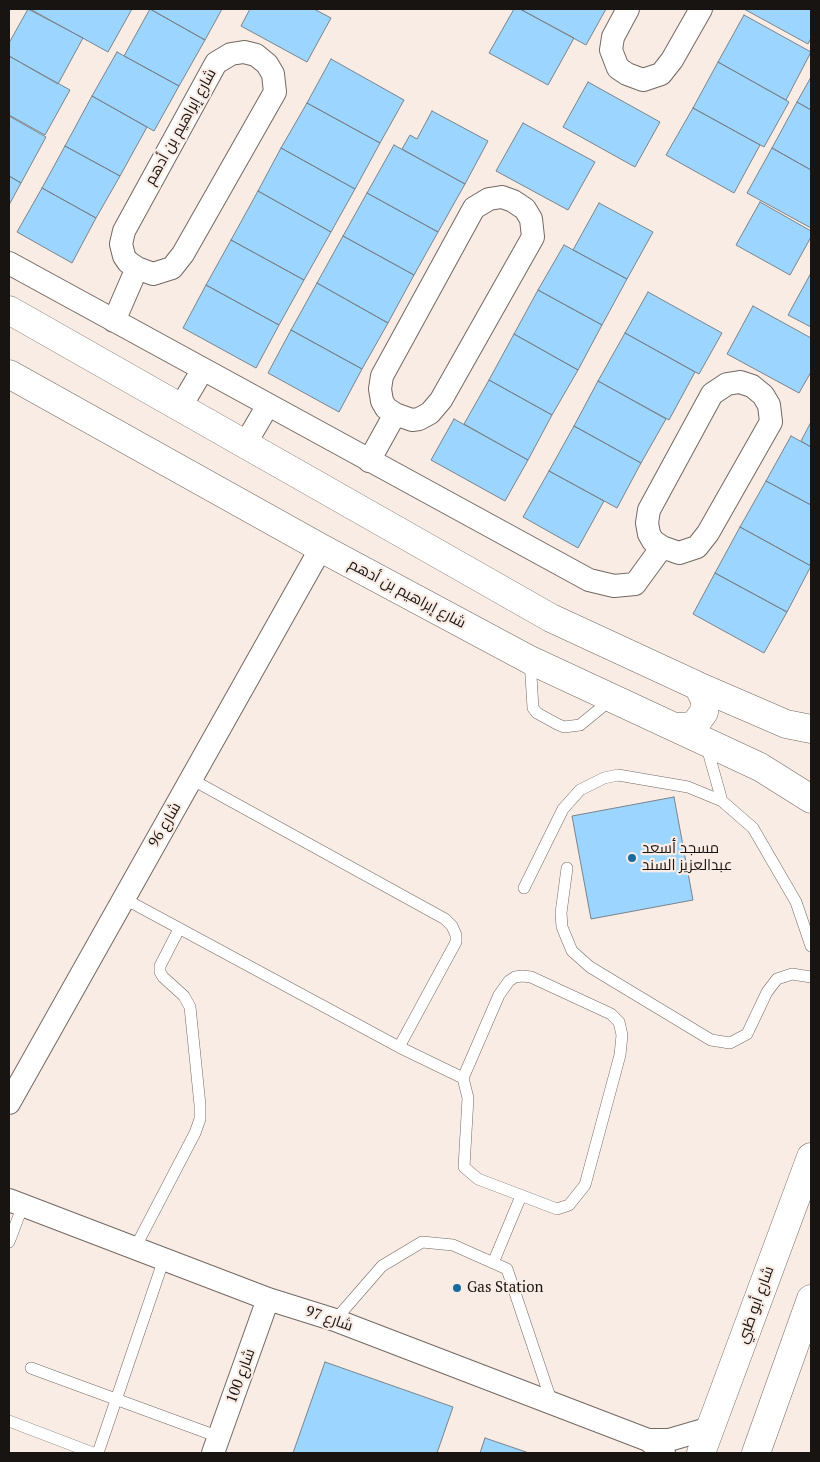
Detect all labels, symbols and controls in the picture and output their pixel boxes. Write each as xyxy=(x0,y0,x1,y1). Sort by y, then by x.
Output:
street label: شارع إبراهيم بن أدهم xyxy=(142,66,220,188)
street label: شارع إبراهيم بن أدهم xyxy=(345,555,469,633)
street label: شارع 96 xyxy=(145,799,185,851)
place label: مسجد أسعد عبدالعزيز السند xyxy=(642,840,732,875)
marker: مسجد أسعد عبدالعزيز السند xyxy=(626,852,638,864)
street label: شارع أبو ظبي xyxy=(734,1264,778,1346)
place label: Gas Station xyxy=(467,1279,543,1297)
marker: Gas Station xyxy=(451,1282,463,1294)
street label: شارع 97 xyxy=(303,1303,355,1335)
street label: شارع 100 xyxy=(223,1346,259,1406)

